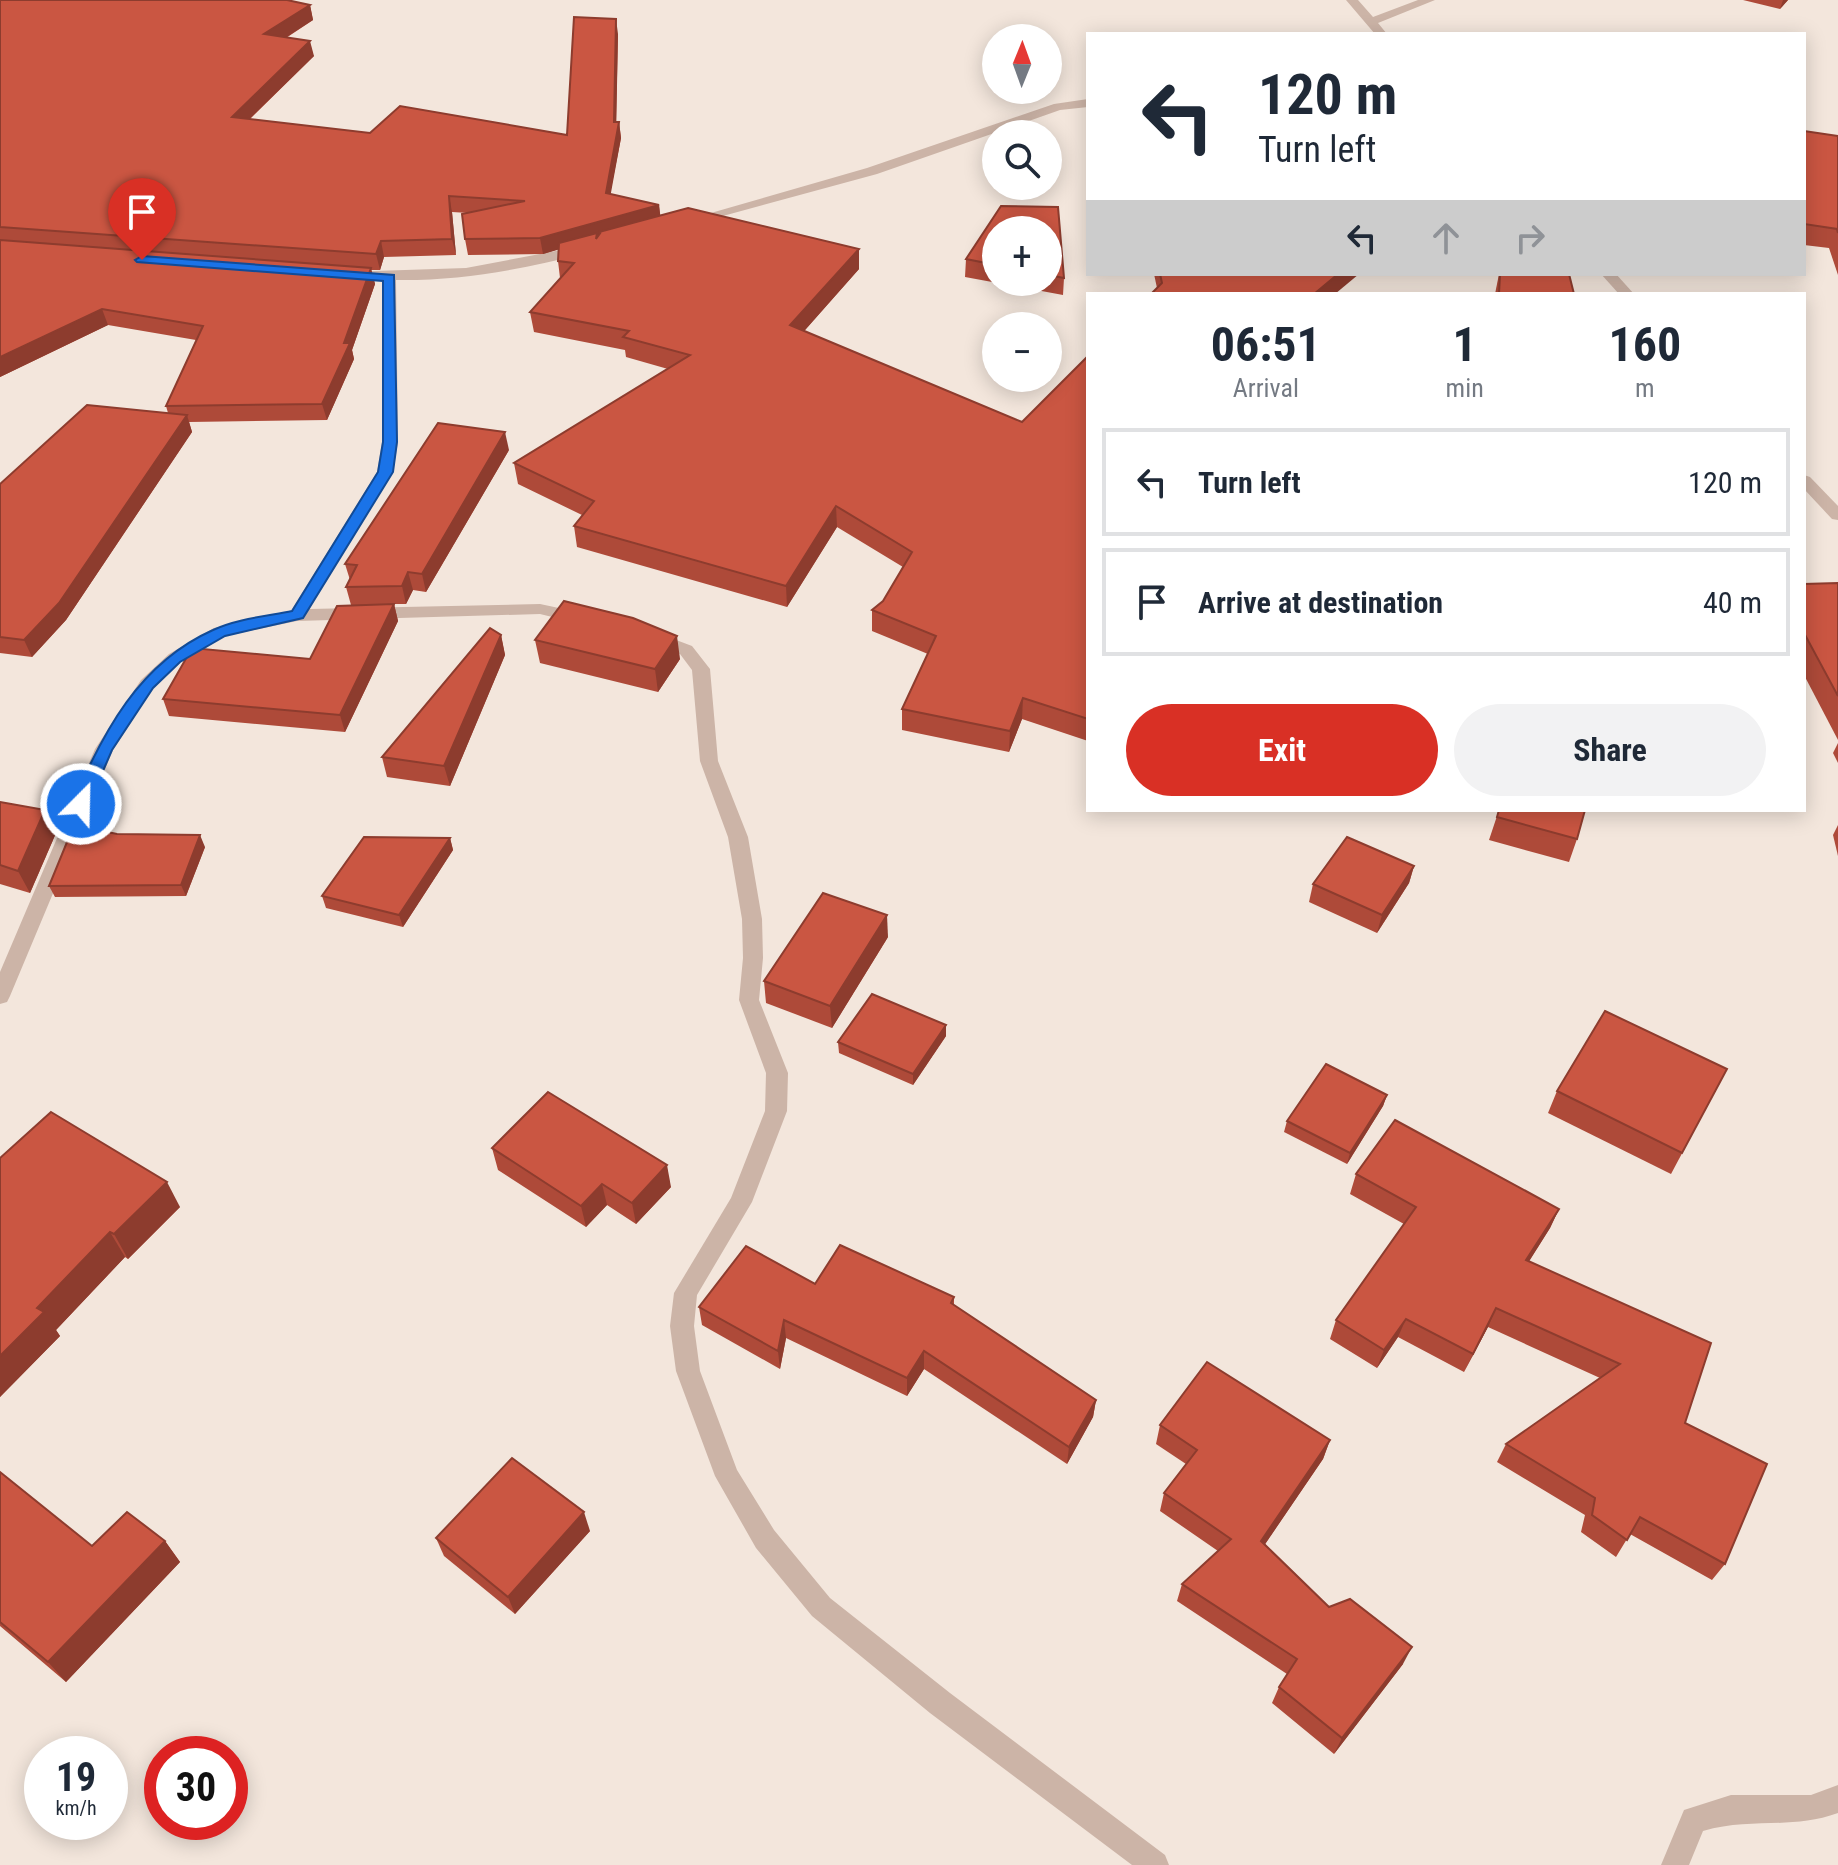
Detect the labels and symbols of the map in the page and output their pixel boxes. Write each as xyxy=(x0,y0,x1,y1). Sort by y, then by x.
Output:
north arrow xyxy=(982,24,1062,104)
pin xyxy=(108,178,176,260)
position arrow xyxy=(39,762,123,846)
speed limit sign: 30 xyxy=(144,1736,248,1840)

